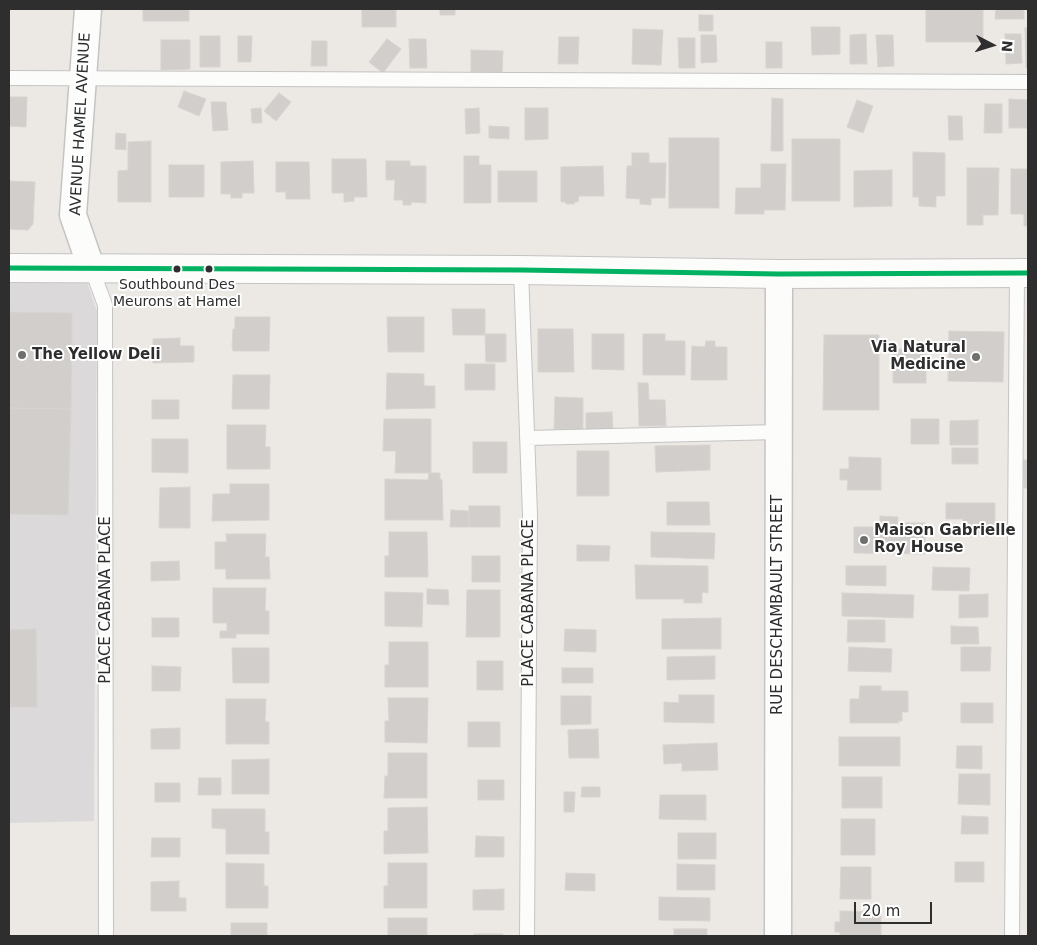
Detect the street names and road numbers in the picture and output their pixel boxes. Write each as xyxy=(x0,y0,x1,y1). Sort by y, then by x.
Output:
street label: AVENUE HAMEL AVENUE xyxy=(67,32,95,216)
street label: RUE DESCHAMBAULT STREET xyxy=(769,495,787,715)
street label: PLACE CABANA PLACE xyxy=(97,516,115,684)
street label: PLACE CABANA PLACE xyxy=(520,519,538,687)

